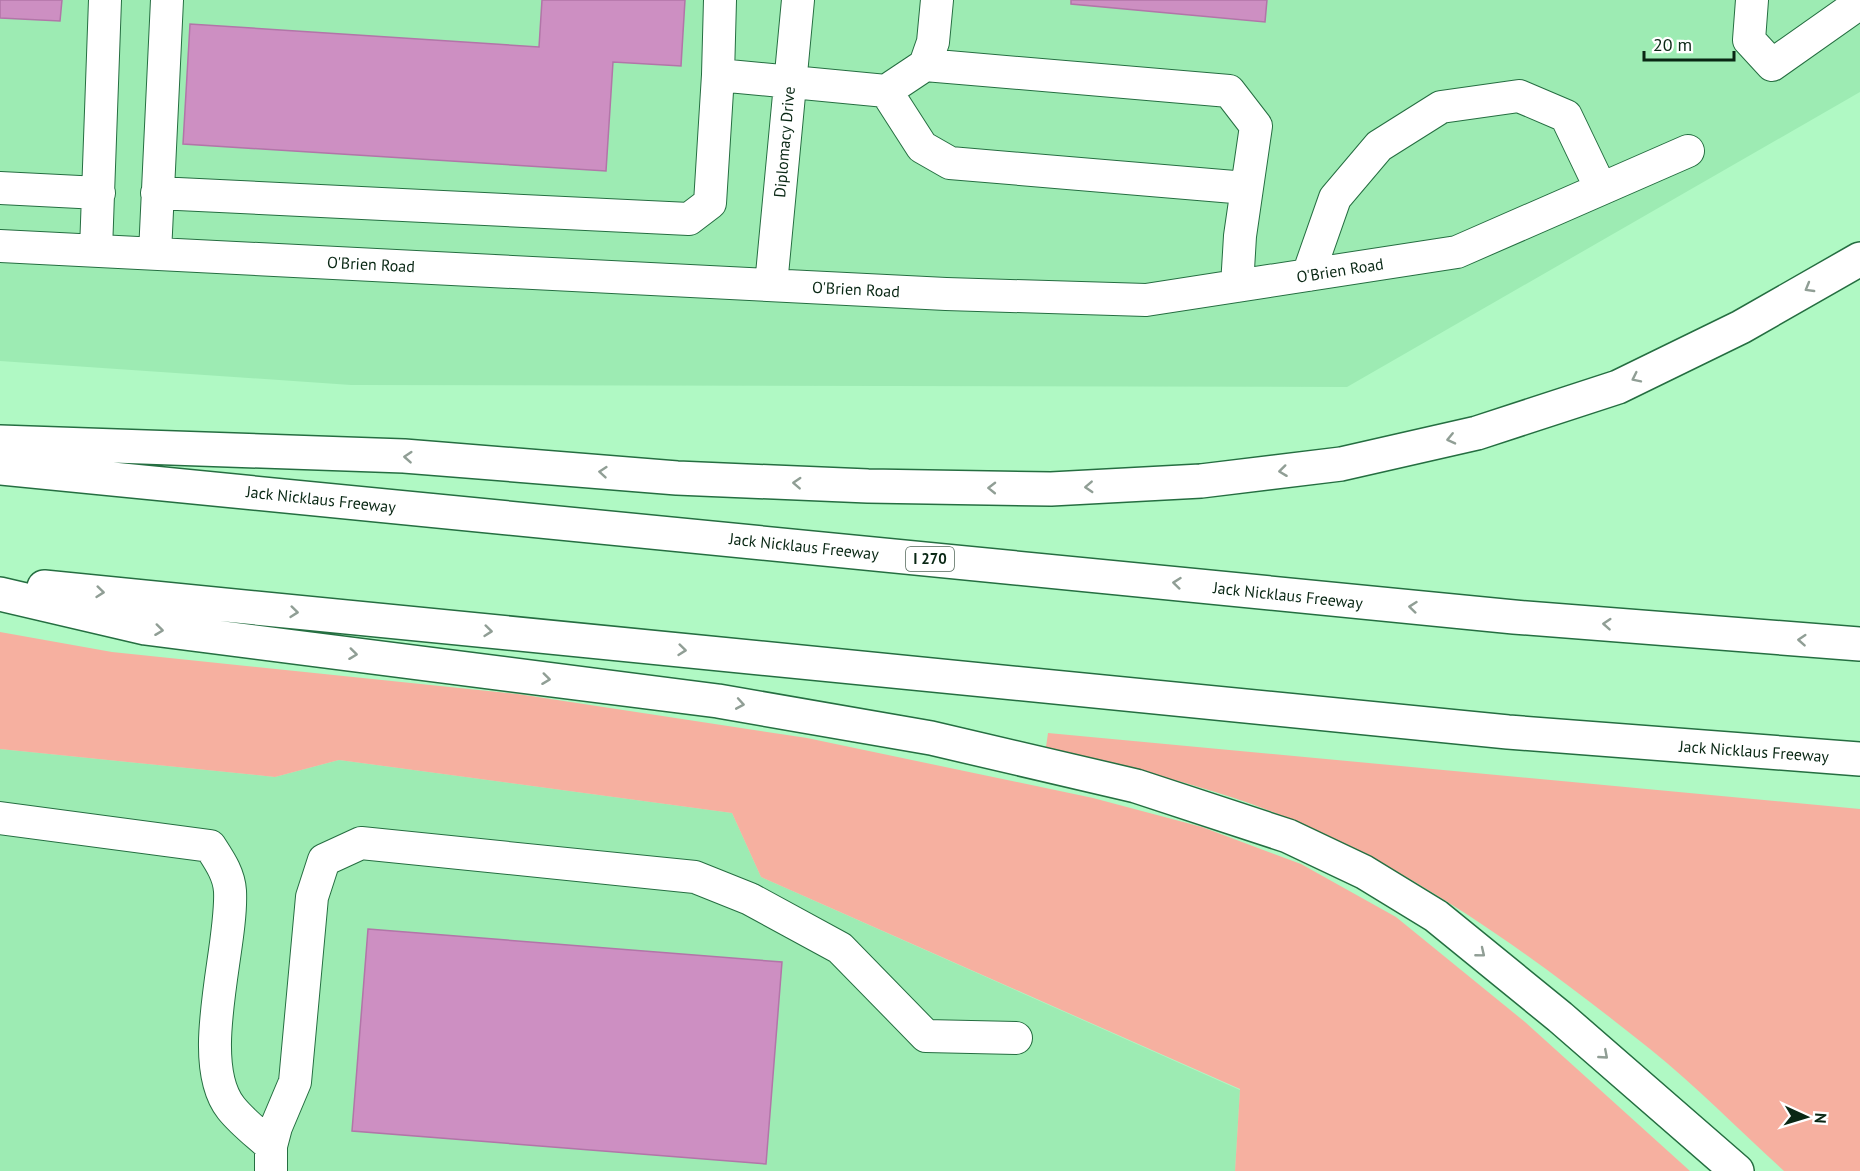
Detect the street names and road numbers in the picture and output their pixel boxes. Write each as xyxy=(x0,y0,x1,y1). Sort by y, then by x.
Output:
street label: Diplomacy Drive xyxy=(769,86,799,198)
street label: O'Brien Road xyxy=(327,252,415,276)
street label: O'Brien Road xyxy=(1295,253,1385,287)
street label: O'Brien Road xyxy=(812,277,900,301)
street label: Jack Nicklaus Freeway xyxy=(244,481,397,517)
street label: Jack Nicklaus Freeway xyxy=(727,528,880,564)
road number: I 270 xyxy=(906,547,954,571)
street label: Jack Nicklaus Freeway xyxy=(1211,577,1364,613)
street label: Jack Nicklaus Freeway xyxy=(1677,736,1830,766)

